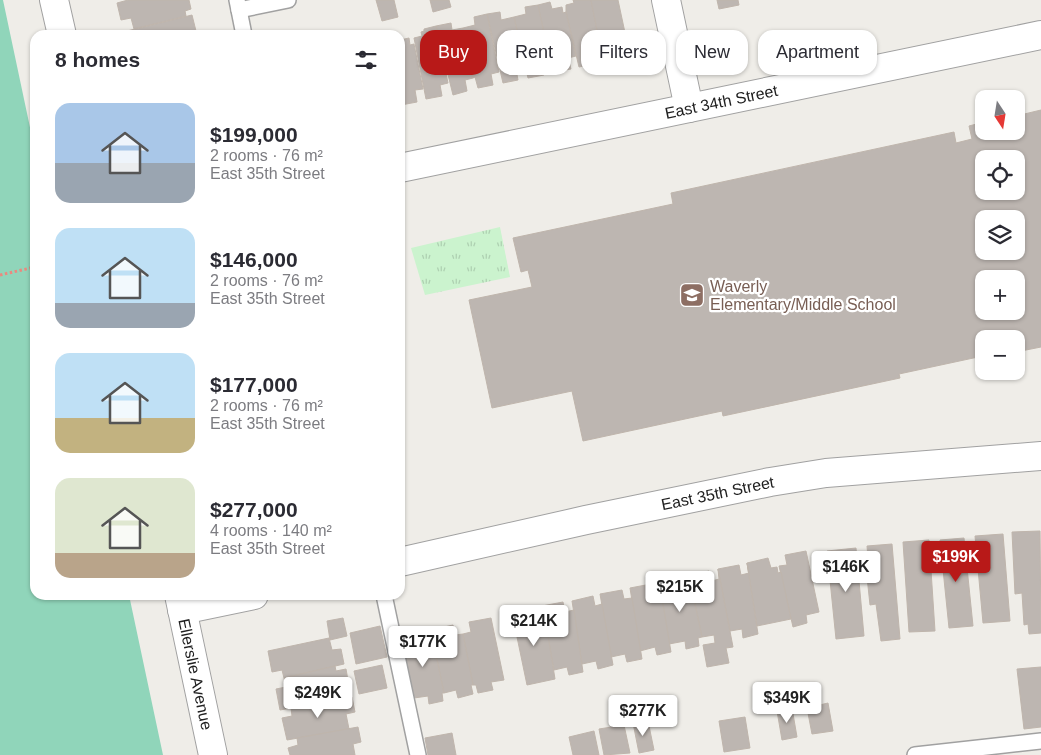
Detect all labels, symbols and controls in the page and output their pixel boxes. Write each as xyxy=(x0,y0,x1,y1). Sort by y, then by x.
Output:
chip: Buy xyxy=(420,30,487,75)
chip: Rent xyxy=(497,30,571,75)
chip: Filters xyxy=(581,30,666,75)
chip: New xyxy=(676,30,748,75)
chip: Apartment xyxy=(758,30,877,75)
icon: filters xyxy=(352,46,380,74)
text: 8 homes xyxy=(55,48,140,71)
street label: East 34th Street xyxy=(663,81,780,121)
north arrow xyxy=(975,90,1025,140)
map controls xyxy=(975,90,1025,380)
icon: home xyxy=(95,123,155,183)
text: $199,000 xyxy=(210,123,298,146)
text: 2 rooms · 76 m² xyxy=(210,147,323,164)
button: locate xyxy=(975,150,1025,200)
text: East 35th Street xyxy=(210,165,325,182)
button: layers xyxy=(975,210,1025,260)
icon: home xyxy=(95,248,155,308)
text: $146,000 xyxy=(210,248,298,271)
button: + xyxy=(975,270,1025,320)
text: 2 rooms · 76 m² xyxy=(210,272,323,289)
place label: Waverly Elementary/Middle School xyxy=(710,278,896,313)
school or university icon: Waverly Elementary/Middle School xyxy=(679,282,705,308)
text: East 35th Street xyxy=(210,290,325,307)
button: − xyxy=(975,330,1025,380)
icon: home xyxy=(95,373,155,433)
text: $177,000 xyxy=(210,373,298,396)
text: 2 rooms · 76 m² xyxy=(210,397,323,414)
text: East 35th Street xyxy=(210,415,325,432)
street label: East 35th Street xyxy=(660,473,776,513)
icon: home xyxy=(95,498,155,558)
text: $277,000 xyxy=(210,498,298,521)
text: 4 rooms · 140 m² xyxy=(210,522,332,539)
text: East 35th Street xyxy=(210,540,325,557)
pin: $199K xyxy=(921,540,991,583)
text: $199K xyxy=(932,548,980,565)
pin: $146K xyxy=(811,550,881,593)
text: $146K xyxy=(822,558,870,575)
pin: $215K xyxy=(645,570,715,613)
text: $215K xyxy=(656,578,704,595)
pin: $214K xyxy=(499,604,569,647)
text: $214K xyxy=(510,612,558,629)
street label: Ellerslie Avenue xyxy=(176,617,216,732)
pin: $177K xyxy=(388,626,458,668)
text: $177K xyxy=(399,633,447,650)
pin: $249K xyxy=(283,676,353,719)
pin: $349K xyxy=(752,682,822,724)
text: $249K xyxy=(294,684,342,701)
text: $349K xyxy=(763,689,811,706)
pin: $277K xyxy=(608,694,678,737)
text: $277K xyxy=(619,702,667,719)

